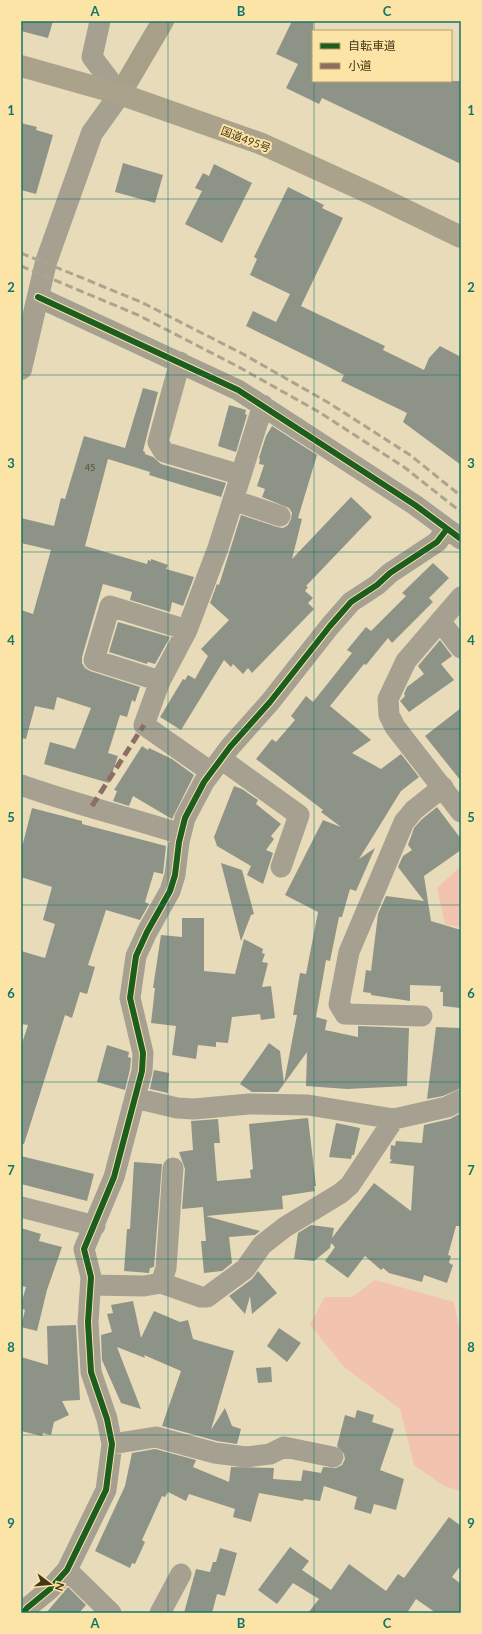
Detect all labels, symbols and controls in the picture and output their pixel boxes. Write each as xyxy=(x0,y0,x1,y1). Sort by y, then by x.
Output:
text: A xyxy=(89,3,100,19)
text: B xyxy=(237,3,246,19)
text: C xyxy=(383,3,392,19)
legend xyxy=(312,30,452,82)
text: 自転車道 xyxy=(348,38,396,53)
text: 小道 xyxy=(348,58,372,73)
text: 1 xyxy=(7,102,15,118)
text: 1 xyxy=(467,102,475,118)
street label: 国道495号 xyxy=(219,124,273,154)
text: 2 xyxy=(7,279,15,295)
text: 2 xyxy=(467,279,475,295)
text: 3 xyxy=(7,455,15,471)
text: 3 xyxy=(467,455,475,471)
house number: 45 xyxy=(85,462,95,473)
text: 4 xyxy=(7,632,15,648)
text: 4 xyxy=(467,632,475,648)
text: 5 xyxy=(7,809,15,825)
text: 5 xyxy=(467,809,475,825)
text: 6 xyxy=(7,985,15,1001)
text: 6 xyxy=(467,985,475,1001)
text: 7 xyxy=(7,1162,15,1178)
text: 7 xyxy=(467,1162,475,1178)
text: 8 xyxy=(7,1339,15,1355)
text: 8 xyxy=(467,1339,475,1355)
text: 9 xyxy=(7,1515,15,1531)
text: 9 xyxy=(467,1515,475,1531)
north arrow xyxy=(30,1564,70,1604)
text: N xyxy=(53,1581,68,1593)
text: A xyxy=(89,1615,100,1631)
text: B xyxy=(237,1615,246,1631)
text: C xyxy=(383,1615,392,1631)

